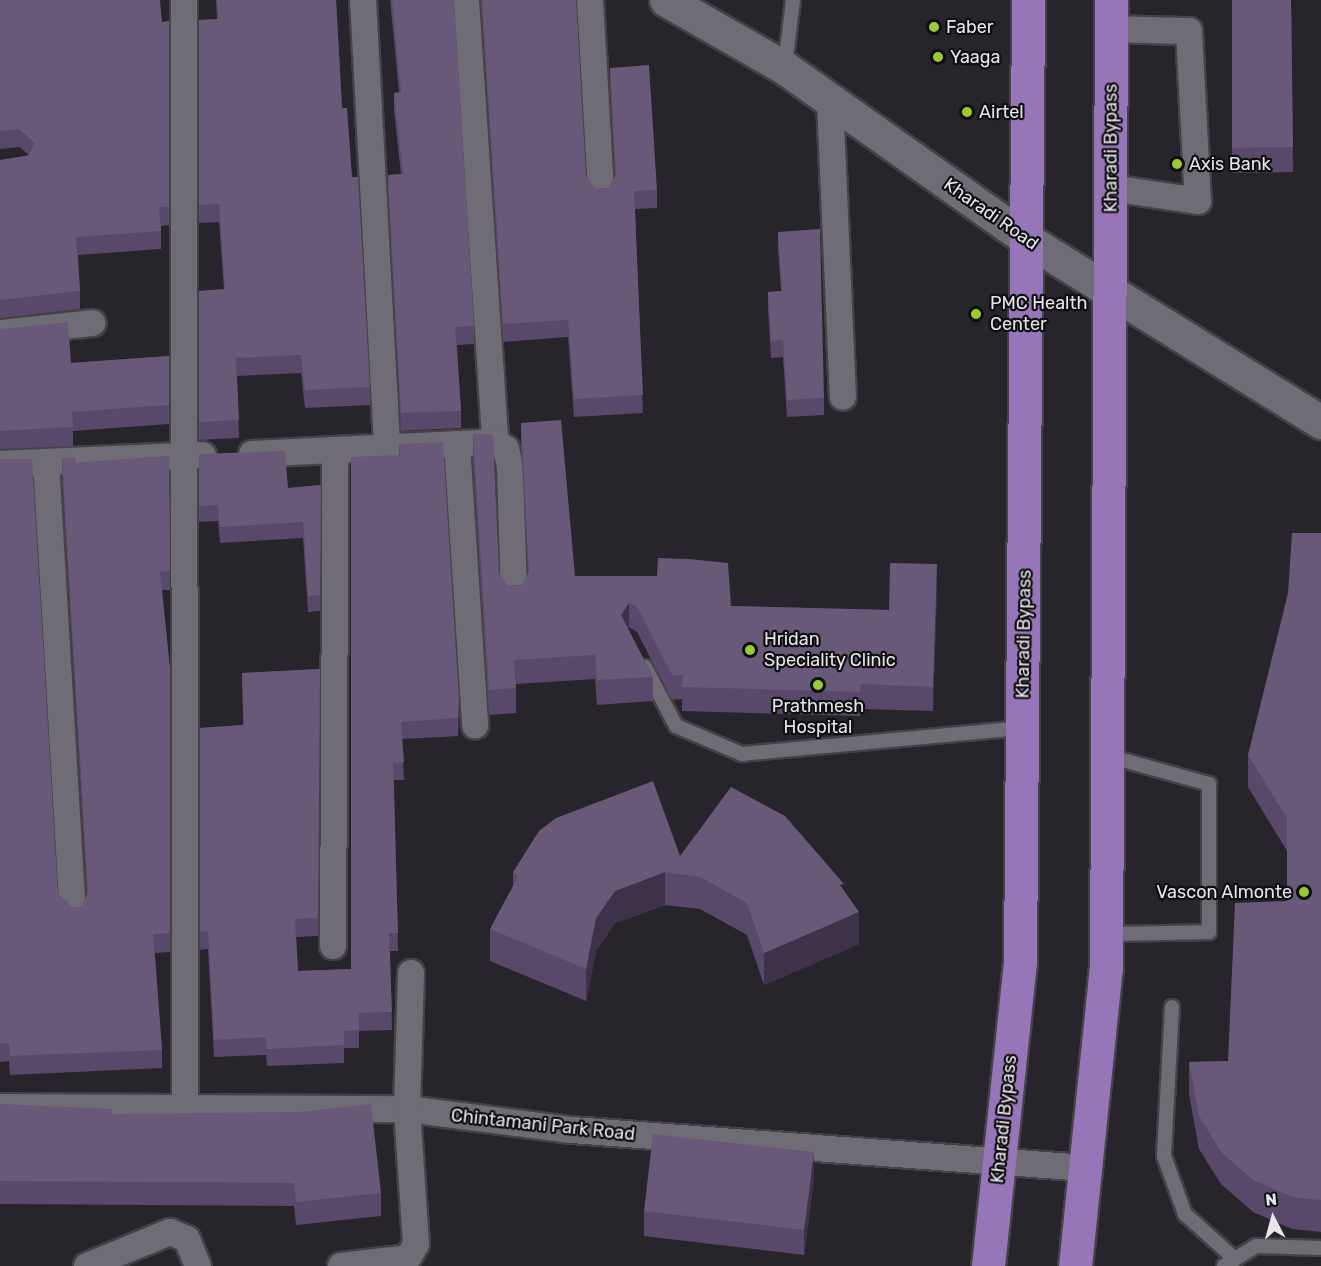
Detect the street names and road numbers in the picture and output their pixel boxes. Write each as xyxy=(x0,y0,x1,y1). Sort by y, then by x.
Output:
street label: Kharadi Bypass xyxy=(1100,84,1122,212)
street label: Kharadi Road xyxy=(940,173,1042,255)
street label: Kharadi Bypass xyxy=(1012,569,1036,699)
street label: Kharadi Bypass xyxy=(987,1054,1021,1184)
street label: Chintamani Park Road xyxy=(450,1105,636,1145)

